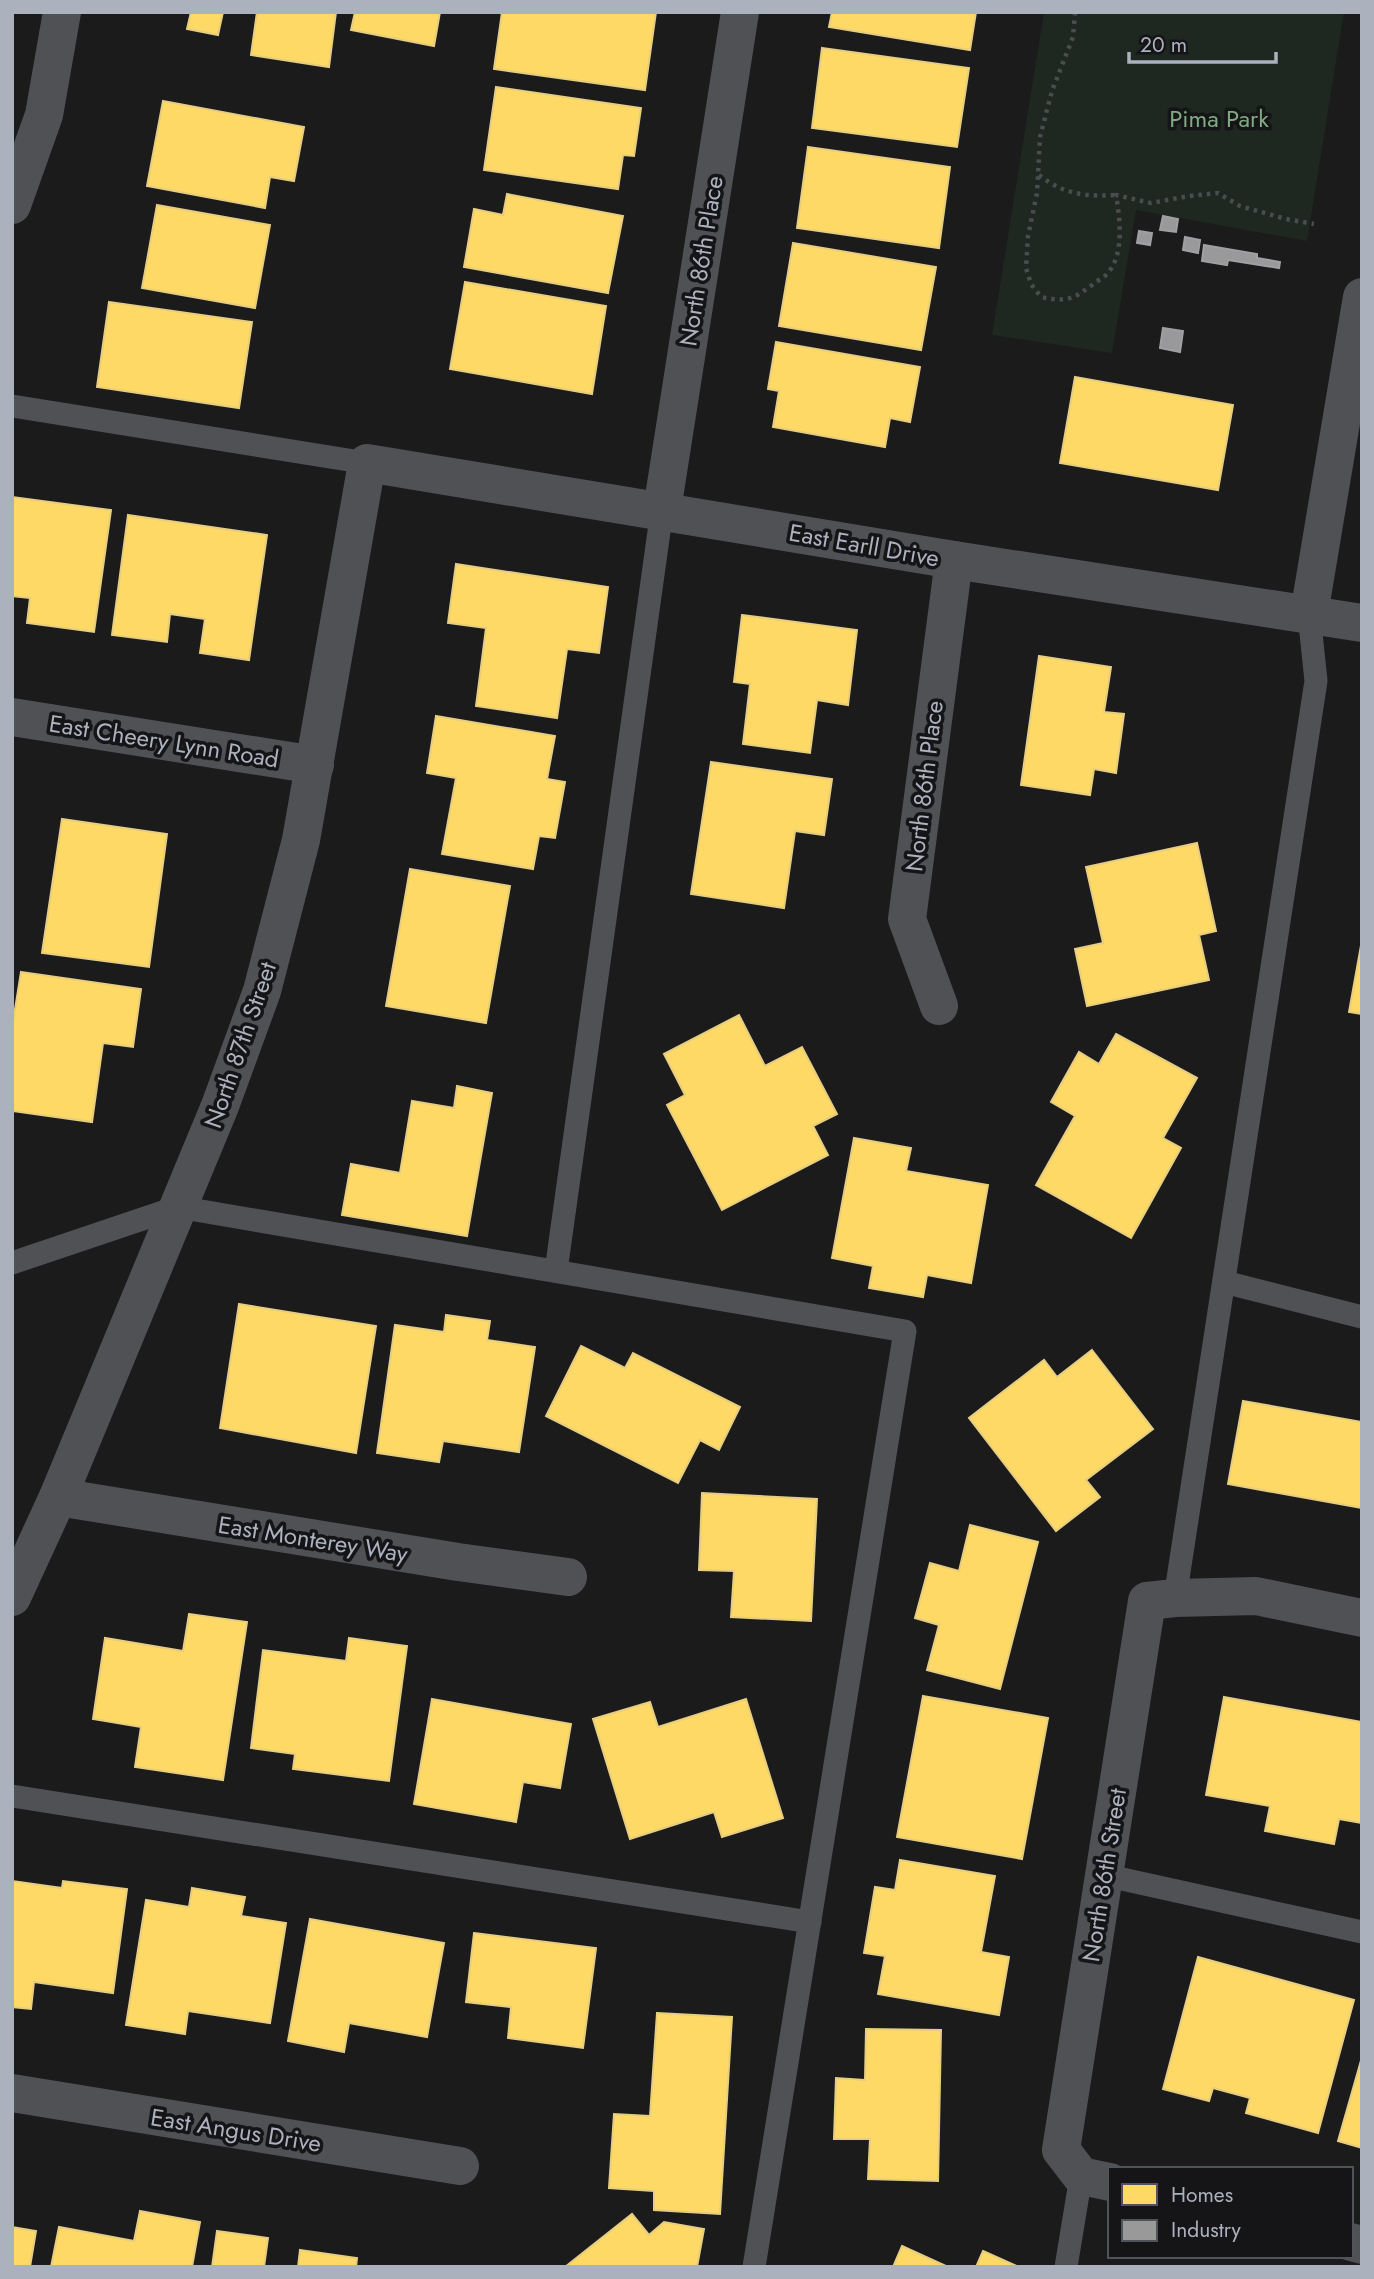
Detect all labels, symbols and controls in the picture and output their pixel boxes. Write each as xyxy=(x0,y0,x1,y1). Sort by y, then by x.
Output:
scale bar xyxy=(1129,21,1276,65)
text: 20 m xyxy=(1140,30,1187,60)
park label: Pima Park xyxy=(1169,101,1269,136)
street label: North 86th Place xyxy=(670,173,732,349)
street label: East Earll Drive xyxy=(786,515,942,575)
street label: North 86th Place xyxy=(896,698,952,874)
street label: East Cheery Lynn Road xyxy=(47,706,281,776)
street label: North 87th Street xyxy=(195,957,285,1133)
street label: East Monterey Way xyxy=(216,1507,411,1571)
street label: North 86th Street xyxy=(1073,1785,1135,1964)
street label: East Angus Drive xyxy=(148,2099,324,2161)
legend xyxy=(1108,2167,1353,2258)
text: Homes xyxy=(1171,2180,1233,2210)
text: Industry xyxy=(1171,2215,1242,2245)

